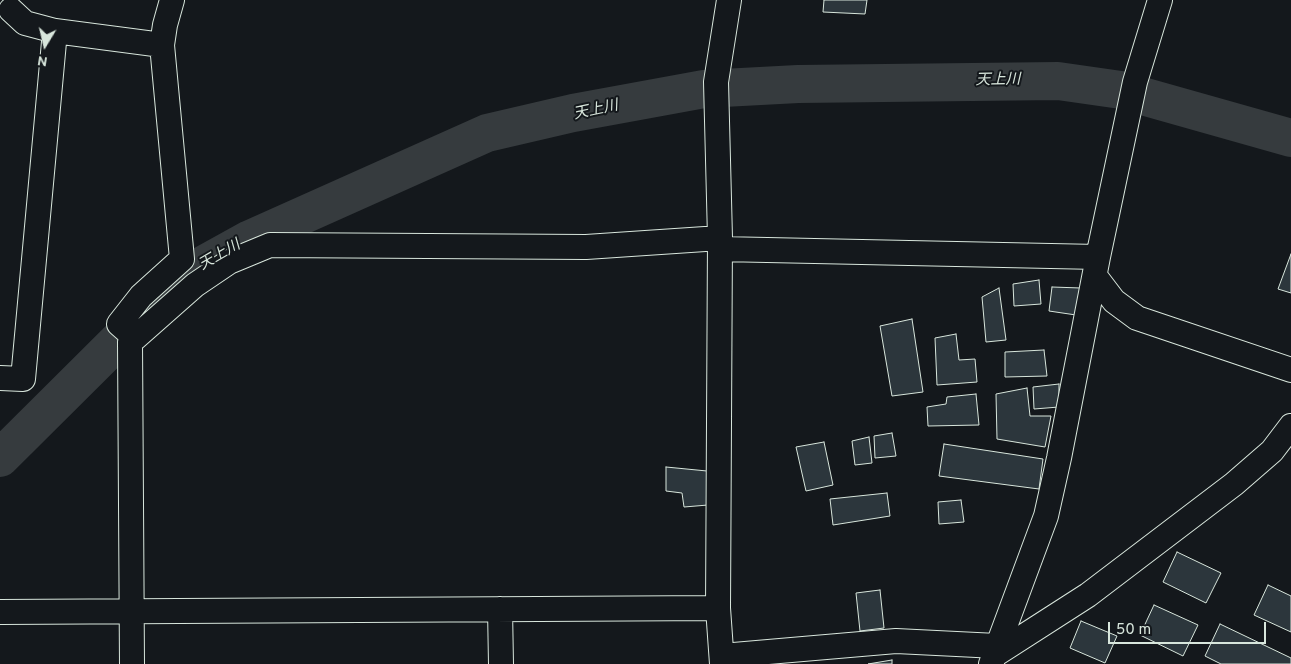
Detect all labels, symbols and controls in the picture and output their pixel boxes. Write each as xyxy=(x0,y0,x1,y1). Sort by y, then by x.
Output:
north arrow xyxy=(20,20,70,70)
text: N xyxy=(36,51,49,69)
water label: 天上川 xyxy=(975,72,1021,90)
water label: 天上川 xyxy=(572,98,620,124)
water label: 天上川 xyxy=(196,237,244,275)
scale bar xyxy=(1111,612,1268,644)
text: 50 m xyxy=(1116,621,1151,640)

